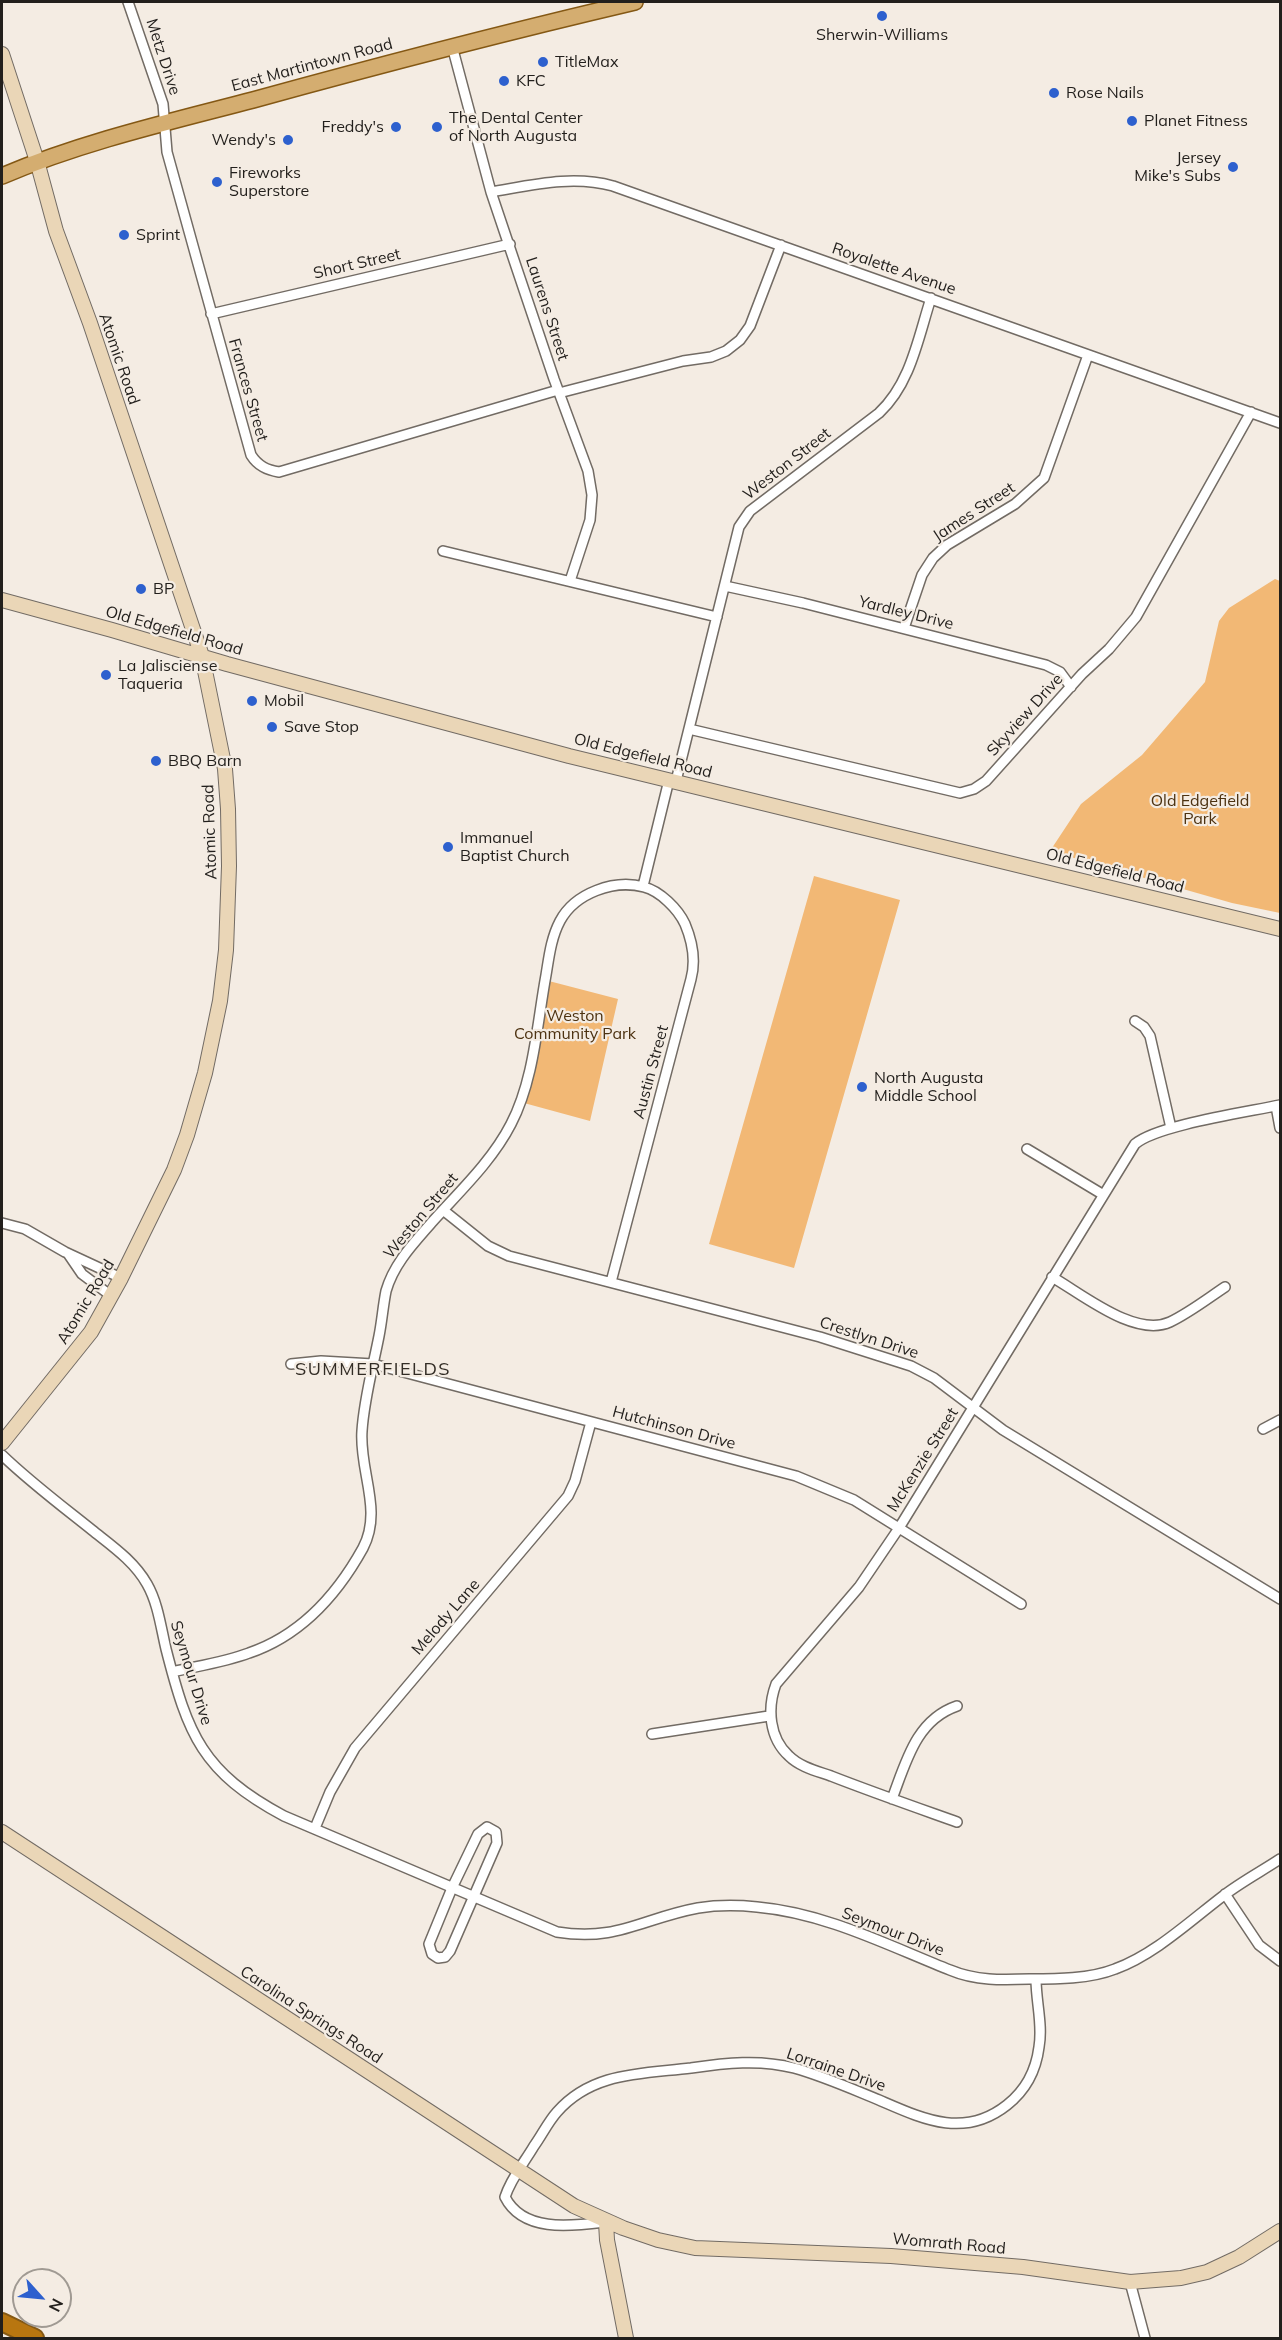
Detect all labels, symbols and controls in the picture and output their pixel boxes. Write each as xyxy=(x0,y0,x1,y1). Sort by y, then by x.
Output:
marker: Sherwin-Williams xyxy=(875,9,889,23)
street label: Metz Drive xyxy=(142,16,184,98)
place label: Sherwin-Williams xyxy=(816,25,948,45)
street label: East Martintown Road xyxy=(229,34,395,96)
place label: TitleMax xyxy=(555,52,618,72)
marker: TitleMax xyxy=(536,55,550,69)
place label: KFC xyxy=(516,71,546,91)
marker: KFC xyxy=(497,74,511,88)
place label: Rose Nails xyxy=(1066,83,1144,103)
marker: Rose Nails xyxy=(1047,86,1061,100)
place label: The Dental Center of North Augusta xyxy=(449,108,583,146)
place label: Planet Fitness xyxy=(1144,111,1248,131)
marker: Planet Fitness xyxy=(1125,114,1139,128)
place label: Freddy's xyxy=(322,117,384,137)
marker: Freddy's xyxy=(389,120,403,134)
marker: The Dental Center of North Augusta xyxy=(430,120,444,134)
place label: Wendy's xyxy=(212,130,276,150)
marker: Wendy's xyxy=(281,133,295,147)
place label: Jersey Mike's Subs xyxy=(1134,148,1221,186)
marker: Jersey Mike's Subs xyxy=(1226,160,1240,174)
place label: Fireworks Superstore xyxy=(229,163,309,201)
marker: Fireworks Superstore xyxy=(210,175,224,189)
place label: Sprint xyxy=(136,225,180,245)
marker: Sprint xyxy=(117,228,131,242)
street label: Royalette Avenue xyxy=(829,239,959,299)
street label: Short Street xyxy=(312,245,402,283)
street label: Laurens Street xyxy=(521,255,573,363)
street label: Atomic Road xyxy=(94,311,144,407)
street label: Frances Street xyxy=(224,336,272,444)
street label: Weston Street xyxy=(739,424,835,504)
street label: James Street xyxy=(929,478,1019,546)
place label: BP xyxy=(153,579,174,599)
marker: BP xyxy=(134,582,148,596)
street label: Yardley Drive xyxy=(857,592,955,634)
street label: Old Edgefield Road xyxy=(103,602,245,660)
place label: La Jalisciense Taqueria xyxy=(118,656,217,694)
marker: La Jalisciense Taqueria xyxy=(99,668,113,682)
street label: Skyview Drive xyxy=(983,670,1067,760)
place label: Mobil xyxy=(264,691,304,711)
marker: Mobil xyxy=(245,694,259,708)
place label: Save Stop xyxy=(284,717,359,737)
marker: Save Stop xyxy=(265,720,279,734)
street label: Old Edgefield Road xyxy=(572,730,714,782)
place label: BBQ Barn xyxy=(168,751,242,771)
marker: BBQ Barn xyxy=(149,754,163,768)
street label: Atomic Road xyxy=(199,784,221,880)
park label: Old Edgefield Park xyxy=(1151,791,1249,829)
place label: Immanuel Baptist Church xyxy=(460,828,570,866)
marker: Immanuel Baptist Church xyxy=(441,840,455,854)
street label: Old Edgefield Road xyxy=(1044,845,1186,897)
park label: Weston Community Park xyxy=(514,1006,636,1044)
street label: Austin Street xyxy=(629,1023,673,1121)
place label: North Augusta Middle School xyxy=(874,1068,983,1106)
marker: North Augusta Middle School xyxy=(855,1080,869,1094)
street label: Weston Street xyxy=(380,1169,462,1263)
street label: Atomic Road xyxy=(53,1256,119,1348)
street label: Crestlyn Drive xyxy=(817,1313,921,1363)
district label: SUMMERFIELDS xyxy=(295,1359,451,1381)
street label: Hutchinson Drive xyxy=(610,1402,738,1454)
street label: McKenzie Street xyxy=(883,1404,963,1516)
street label: Melody Lane xyxy=(408,1575,484,1659)
street label: Seymour Drive xyxy=(166,1618,216,1728)
street label: Seymour Drive xyxy=(839,1904,947,1960)
street label: Carolina Springs Road xyxy=(236,1962,386,2068)
street label: Lorraine Drive xyxy=(784,2044,888,2096)
street label: Womrath Road xyxy=(892,2229,1006,2259)
north arrow xyxy=(12,2268,72,2328)
text: N xyxy=(45,2295,68,2315)

